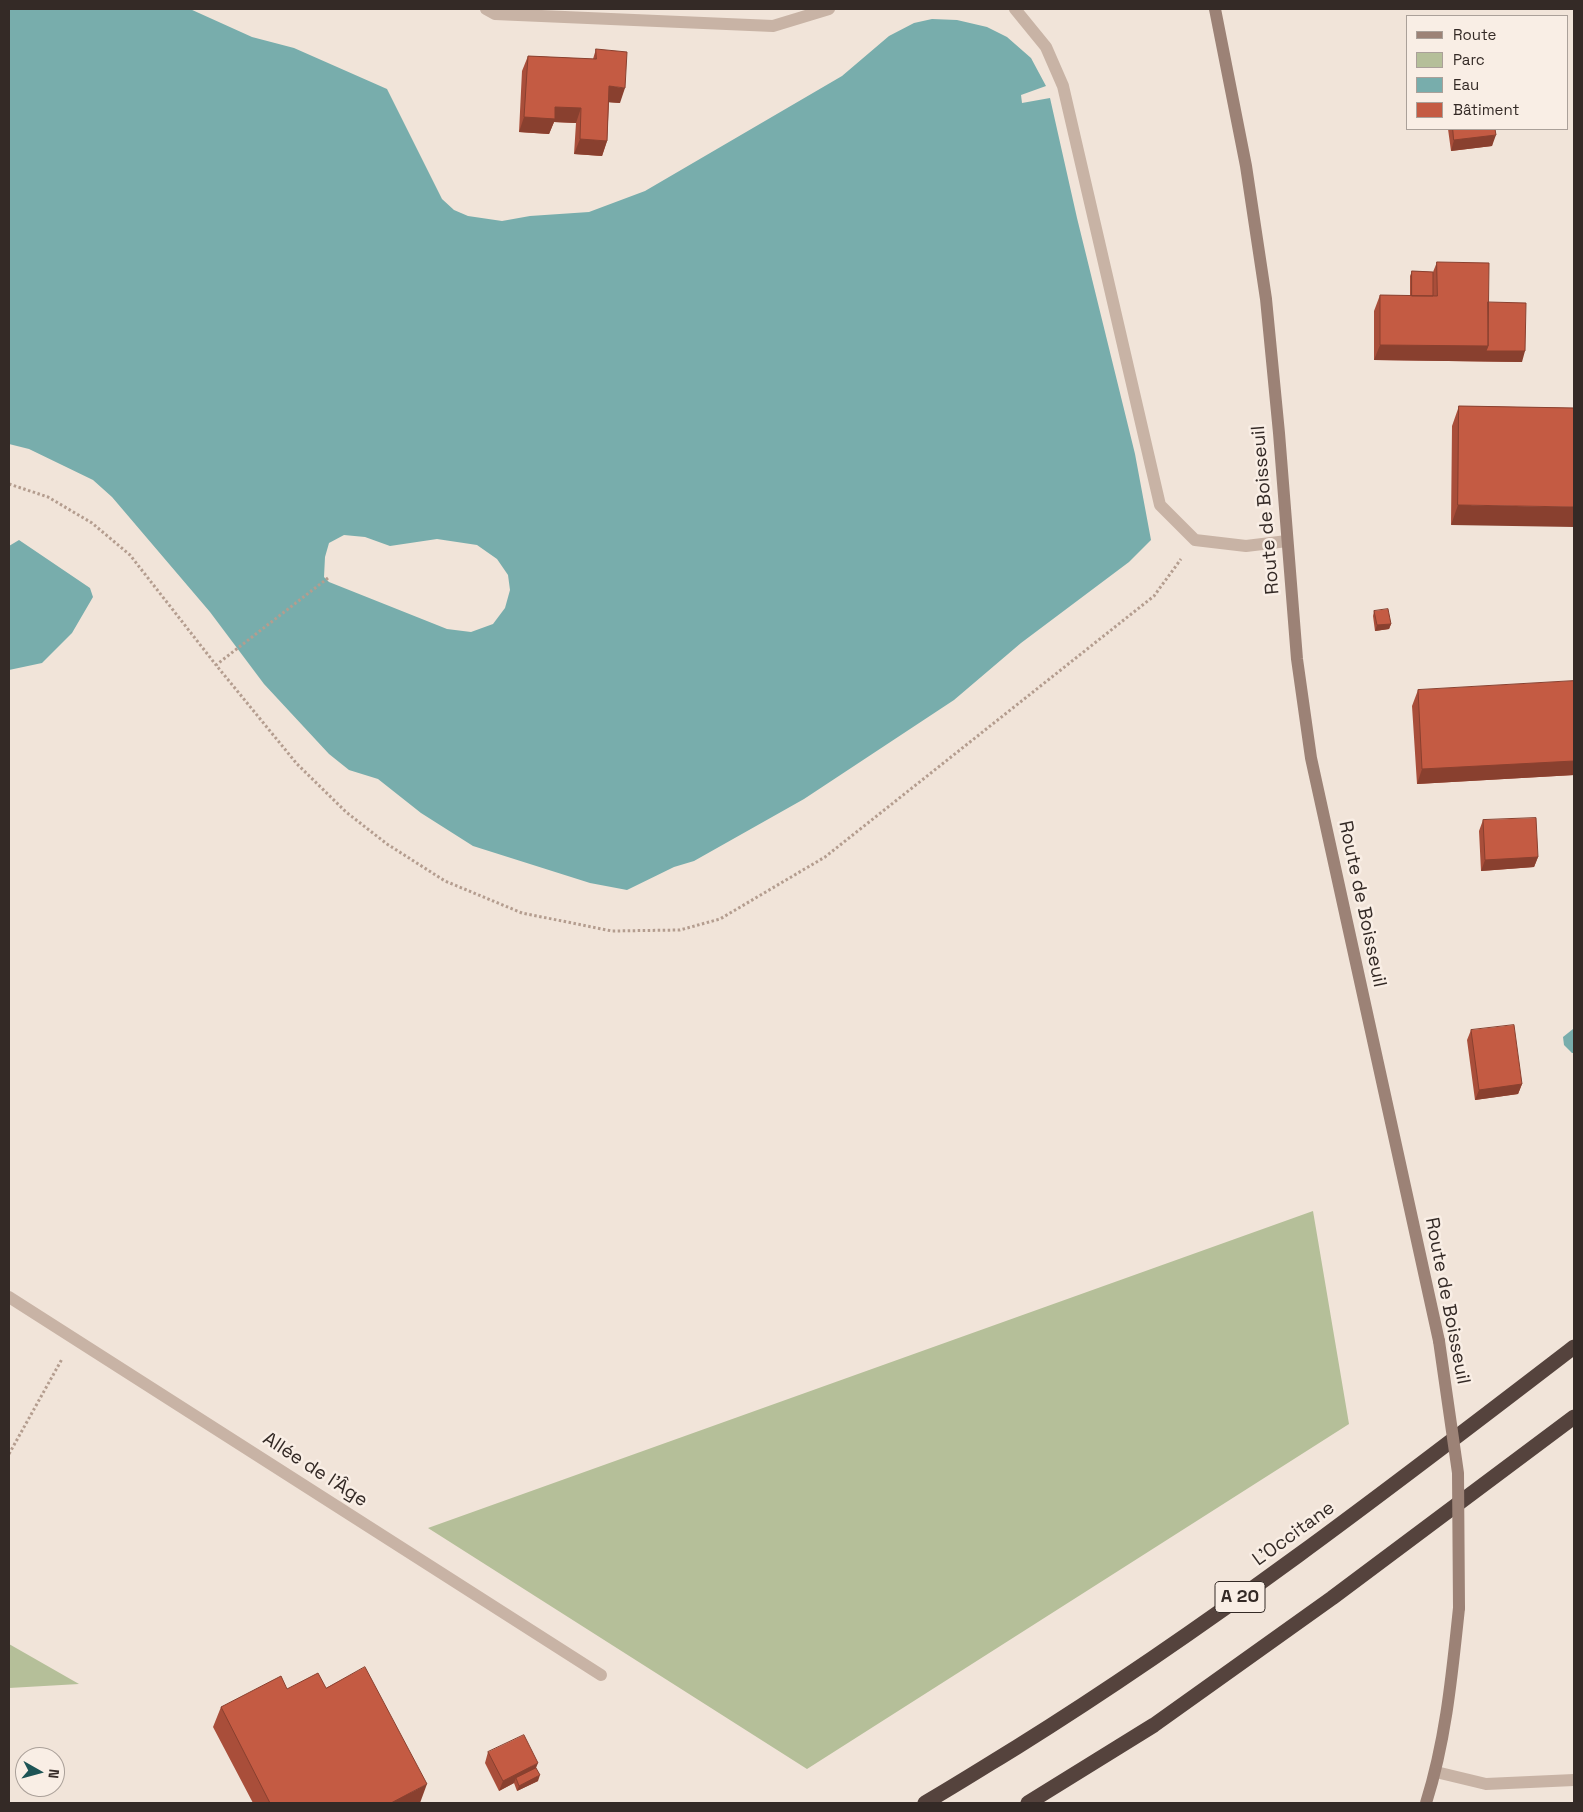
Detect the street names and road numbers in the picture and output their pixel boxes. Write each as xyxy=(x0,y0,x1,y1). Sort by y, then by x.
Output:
street label: Route de Boisseuil xyxy=(1247,425,1285,595)
street label: Route de Boisseuil xyxy=(1333,819,1391,989)
street label: Route de Boisseuil xyxy=(1420,1216,1474,1386)
street label: Allée de l'Âge xyxy=(258,1428,372,1512)
street label: L'Occitane xyxy=(1249,1497,1339,1571)
road number: A 20 xyxy=(1215,1581,1265,1612)

